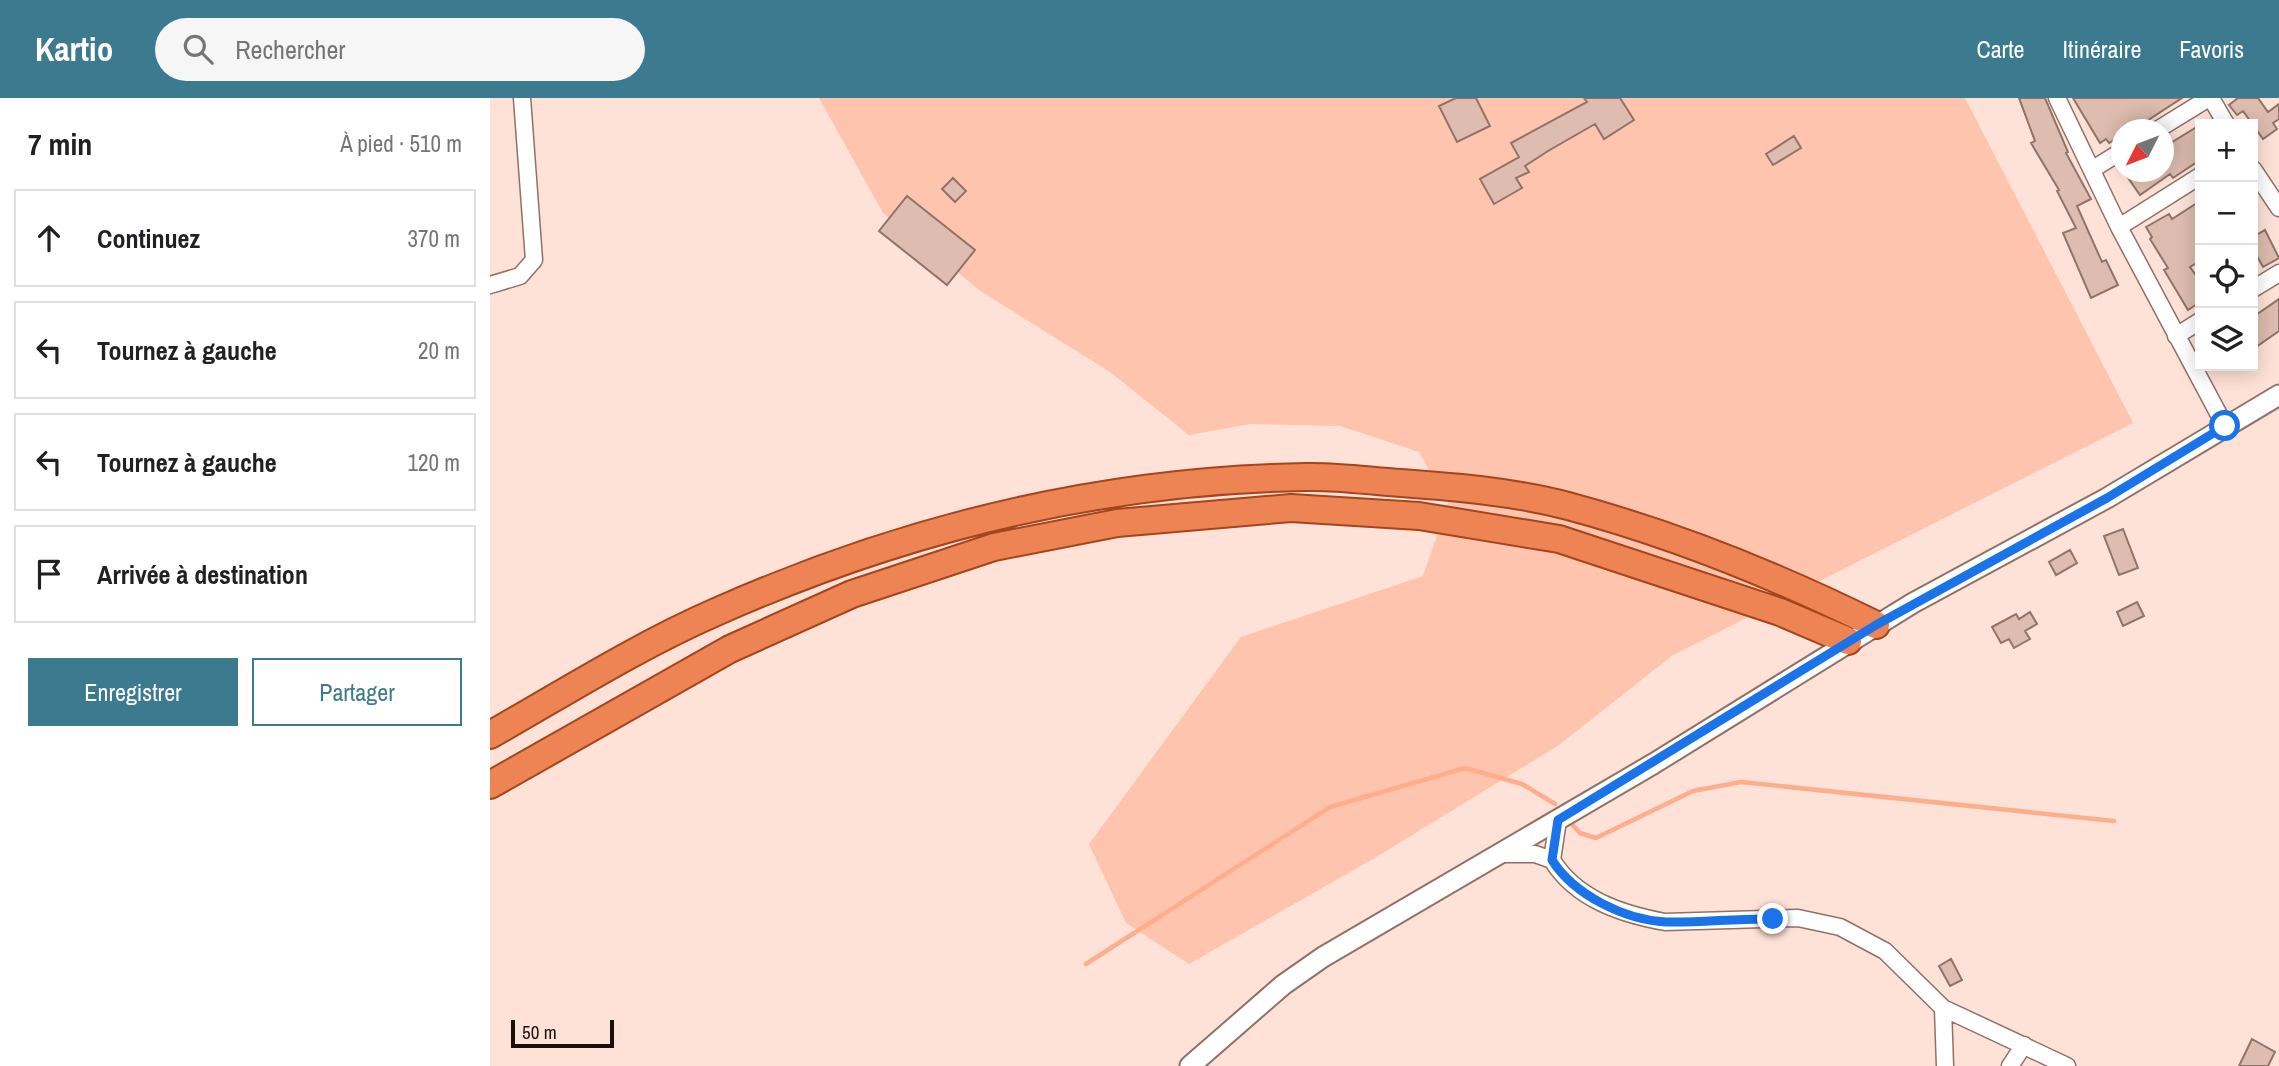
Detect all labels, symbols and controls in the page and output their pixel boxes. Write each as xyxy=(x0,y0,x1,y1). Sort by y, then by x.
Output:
search box xyxy=(155,18,645,81)
text: Kartio xyxy=(35,27,113,71)
icon: search xyxy=(179,30,217,68)
text: Rechercher xyxy=(235,32,345,67)
text: Carte xyxy=(1976,33,2025,65)
text: Itinéraire xyxy=(2063,33,2141,65)
text: Favoris xyxy=(2179,33,2244,65)
north arrow xyxy=(2111,119,2174,182)
map controls xyxy=(2195,119,2258,371)
button: + xyxy=(2195,119,2258,182)
text: 7 min xyxy=(28,124,92,164)
text: À pied · 510 m xyxy=(340,128,462,159)
button: − xyxy=(2195,182,2258,245)
icon: ahead xyxy=(30,219,68,257)
text: Continuez xyxy=(97,221,200,256)
text: 370 m xyxy=(408,223,460,254)
button: locate xyxy=(2195,245,2258,308)
button: layers xyxy=(2195,308,2258,371)
icon: left xyxy=(30,331,68,369)
text: Tournez à gauche xyxy=(97,333,277,368)
text: 20 m xyxy=(418,335,460,366)
route start xyxy=(2209,410,2240,441)
icon: left xyxy=(30,443,68,481)
text: Tournez à gauche xyxy=(97,445,277,480)
text: 120 m xyxy=(408,447,460,478)
icon: arrive xyxy=(30,555,68,593)
text: Arrivée à destination xyxy=(97,557,308,592)
button: Enregistrer xyxy=(28,658,238,726)
button: Partager xyxy=(252,658,462,726)
route end xyxy=(1757,903,1788,934)
scale bar xyxy=(511,1017,614,1049)
text: 50 m xyxy=(522,1019,557,1045)

